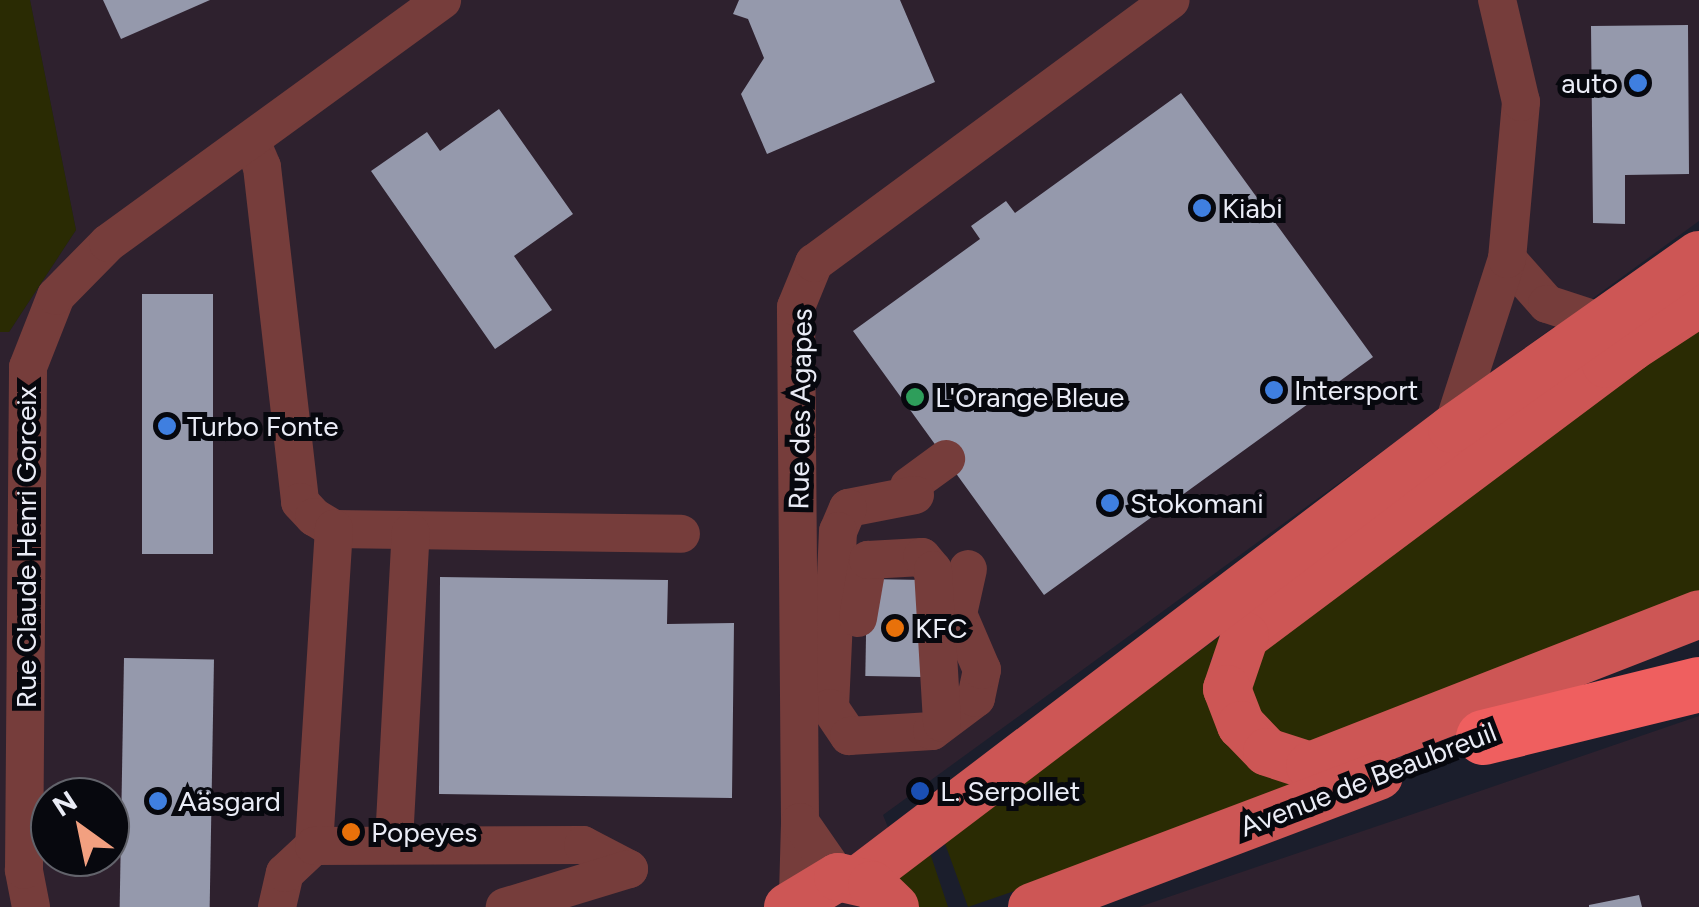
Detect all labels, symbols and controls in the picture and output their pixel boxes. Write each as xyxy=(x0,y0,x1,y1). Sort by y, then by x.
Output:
place label: auto xyxy=(1561,66,1618,100)
marker: auto xyxy=(1627,72,1649,94)
place label: Kiabi xyxy=(1222,191,1283,225)
marker: Kiabi xyxy=(1191,197,1213,219)
street label: Rue des Agapes xyxy=(781,308,819,510)
place label: Intersport xyxy=(1294,373,1418,407)
marker: Intersport xyxy=(1263,379,1285,401)
place label: L'Orange Bleue xyxy=(935,380,1124,414)
street label: Rue Claude Henri Gorceix xyxy=(9,386,43,708)
marker: L'Orange Bleue xyxy=(904,386,926,408)
place label: Turbo Fonte xyxy=(187,409,339,443)
marker: Turbo Fonte xyxy=(156,415,178,437)
place label: Stokomani xyxy=(1130,486,1264,520)
marker: Stokomani xyxy=(1099,492,1121,514)
place label: KFC xyxy=(915,611,967,645)
marker: KFC xyxy=(884,617,906,639)
street label: Avenue de Beaubreuil xyxy=(1235,715,1501,843)
place label: L. Serpollet xyxy=(940,774,1080,808)
north arrow xyxy=(30,777,130,877)
marker: L. Serpollet xyxy=(909,780,931,802)
text: N xyxy=(46,783,83,824)
place label: Aäsgard xyxy=(178,784,281,818)
marker: Aäsgard xyxy=(147,790,169,812)
place label: Popeyes xyxy=(371,815,477,849)
marker: Popeyes xyxy=(340,821,362,843)

